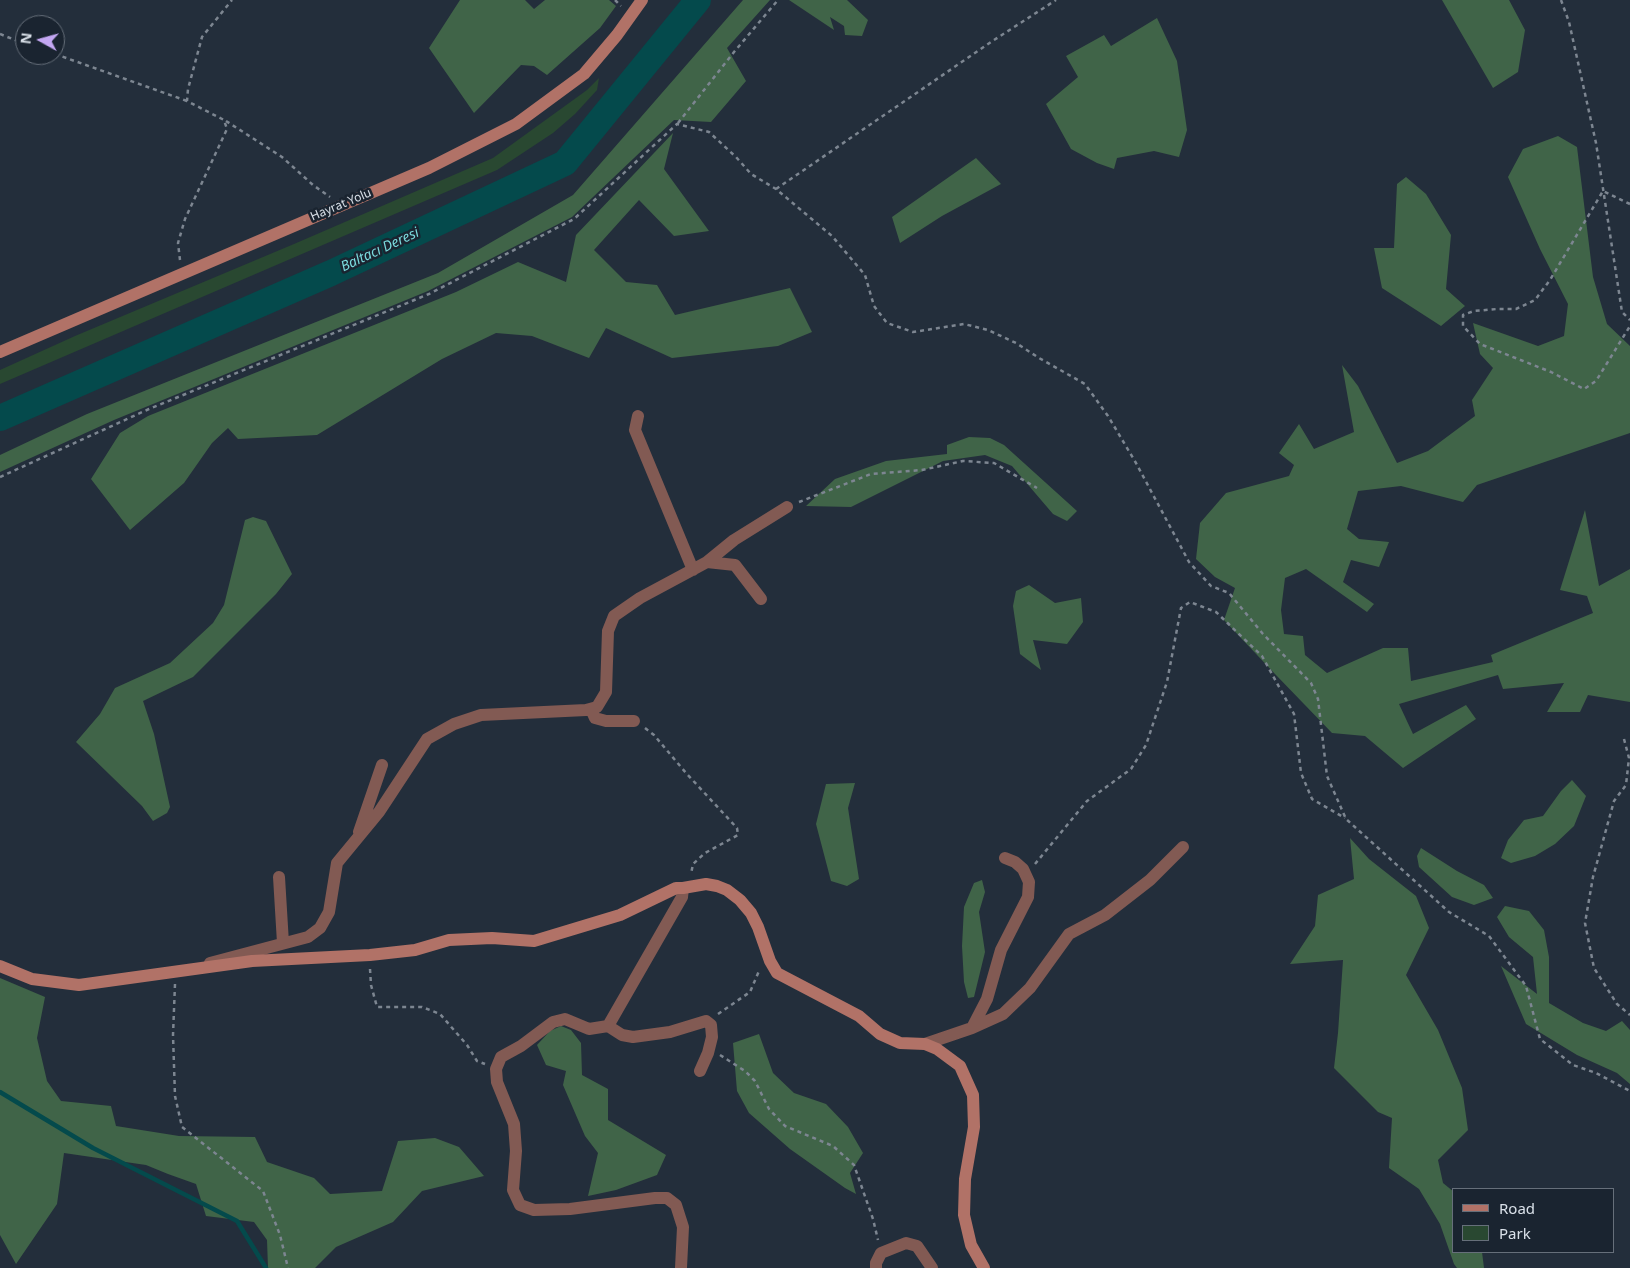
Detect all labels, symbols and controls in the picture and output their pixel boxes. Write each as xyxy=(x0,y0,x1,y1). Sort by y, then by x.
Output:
north arrow xyxy=(15,15,65,65)
text: N xyxy=(15,31,36,45)
street label: Hayrat Yolu xyxy=(308,186,374,224)
water label: Baltacı Deresi xyxy=(338,225,422,275)
legend xyxy=(1452,1188,1615,1253)
text: Road xyxy=(1499,1198,1535,1218)
text: Park xyxy=(1499,1223,1531,1243)

